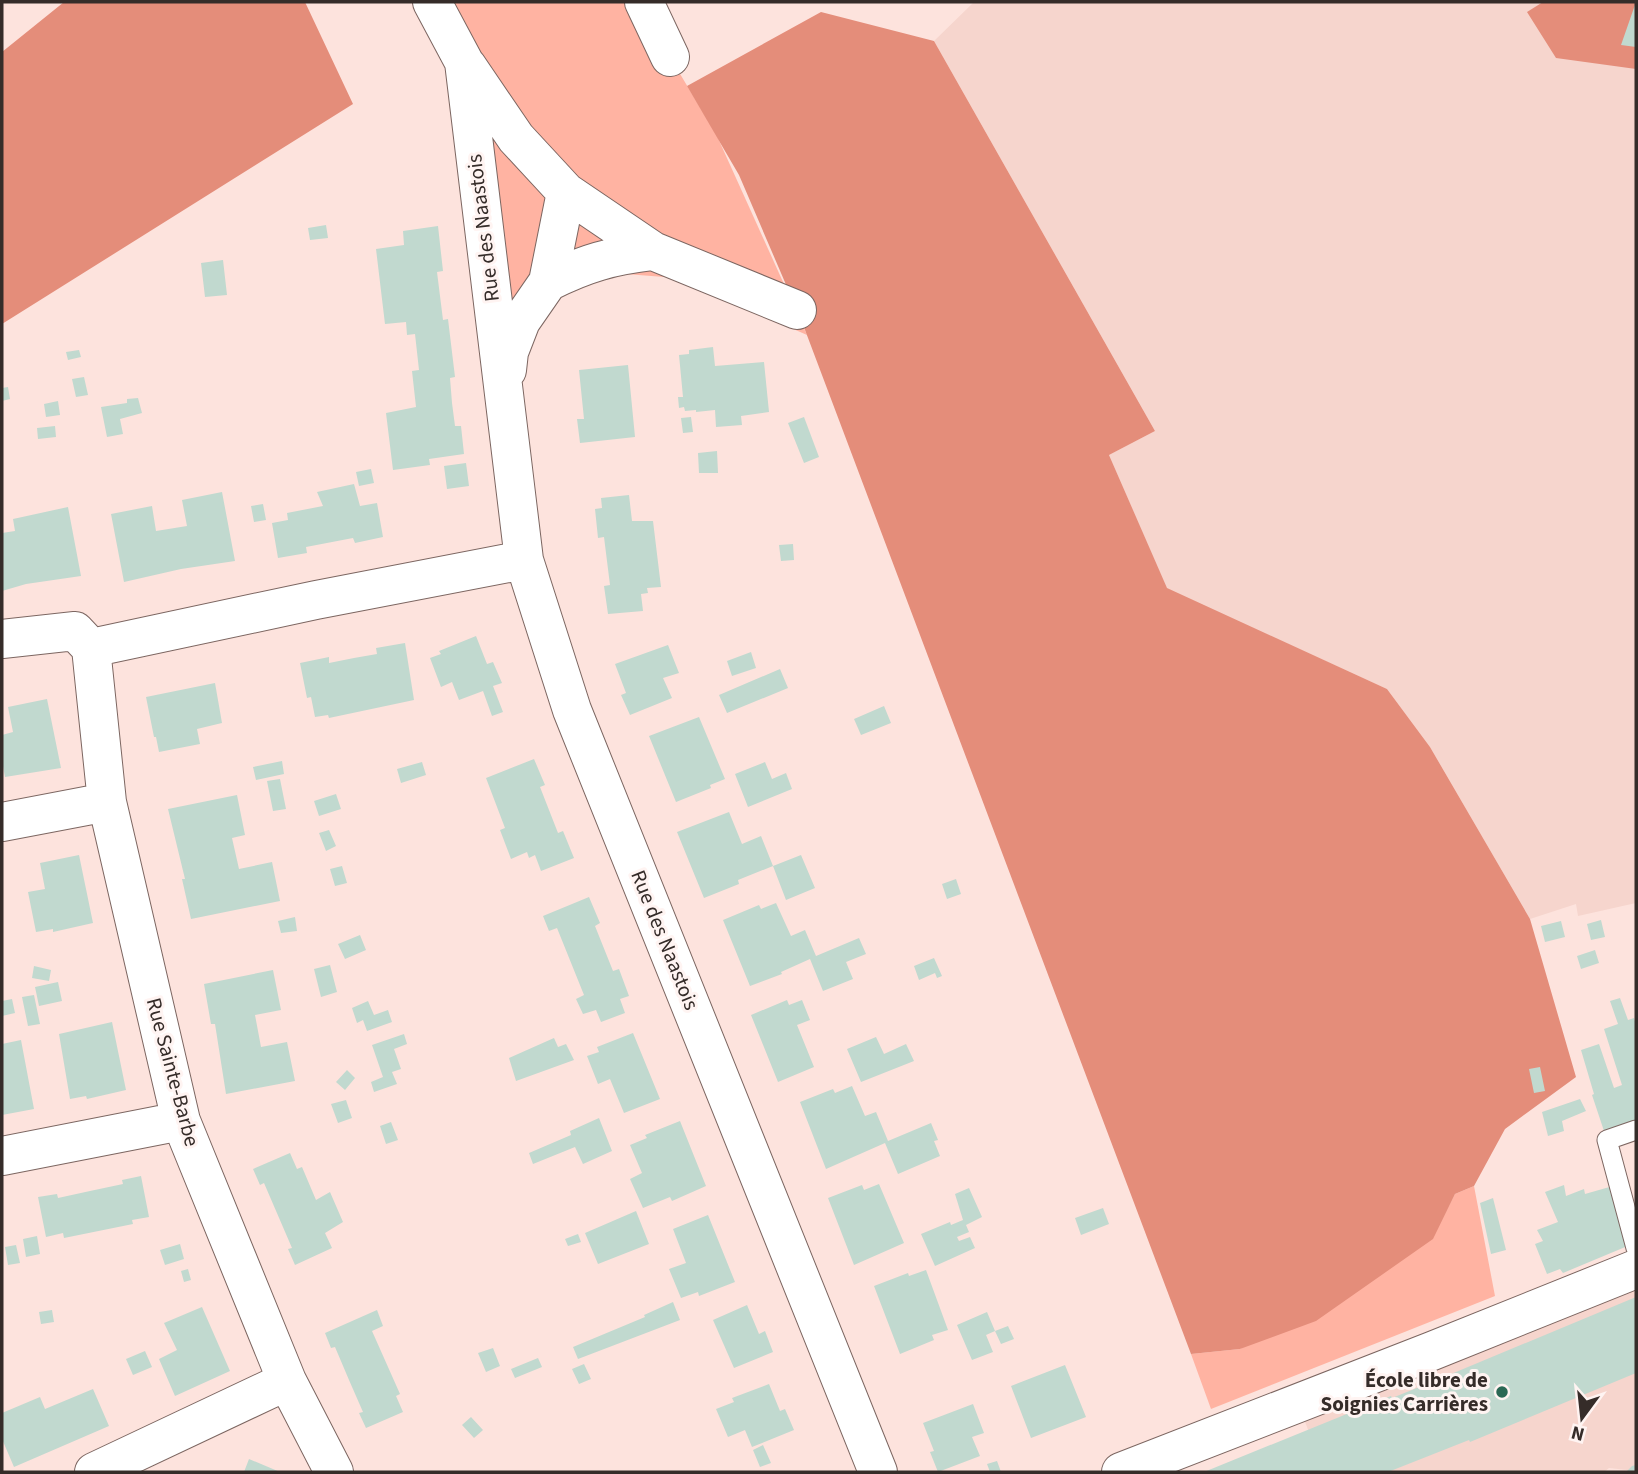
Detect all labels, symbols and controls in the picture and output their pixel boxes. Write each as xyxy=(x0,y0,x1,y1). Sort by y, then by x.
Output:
street label: Rue des Naastois xyxy=(459,152,507,303)
street label: Rue des Naastois xyxy=(623,866,707,1015)
street label: Rue Sainte-Barbe xyxy=(139,994,207,1150)
place label: École libre de Soignies Carrières xyxy=(1320,1365,1488,1419)
north arrow xyxy=(1547,1383,1617,1453)
marker: École libre de Soignies Carrières xyxy=(1494,1384,1510,1400)
text: N xyxy=(1568,1418,1588,1448)

